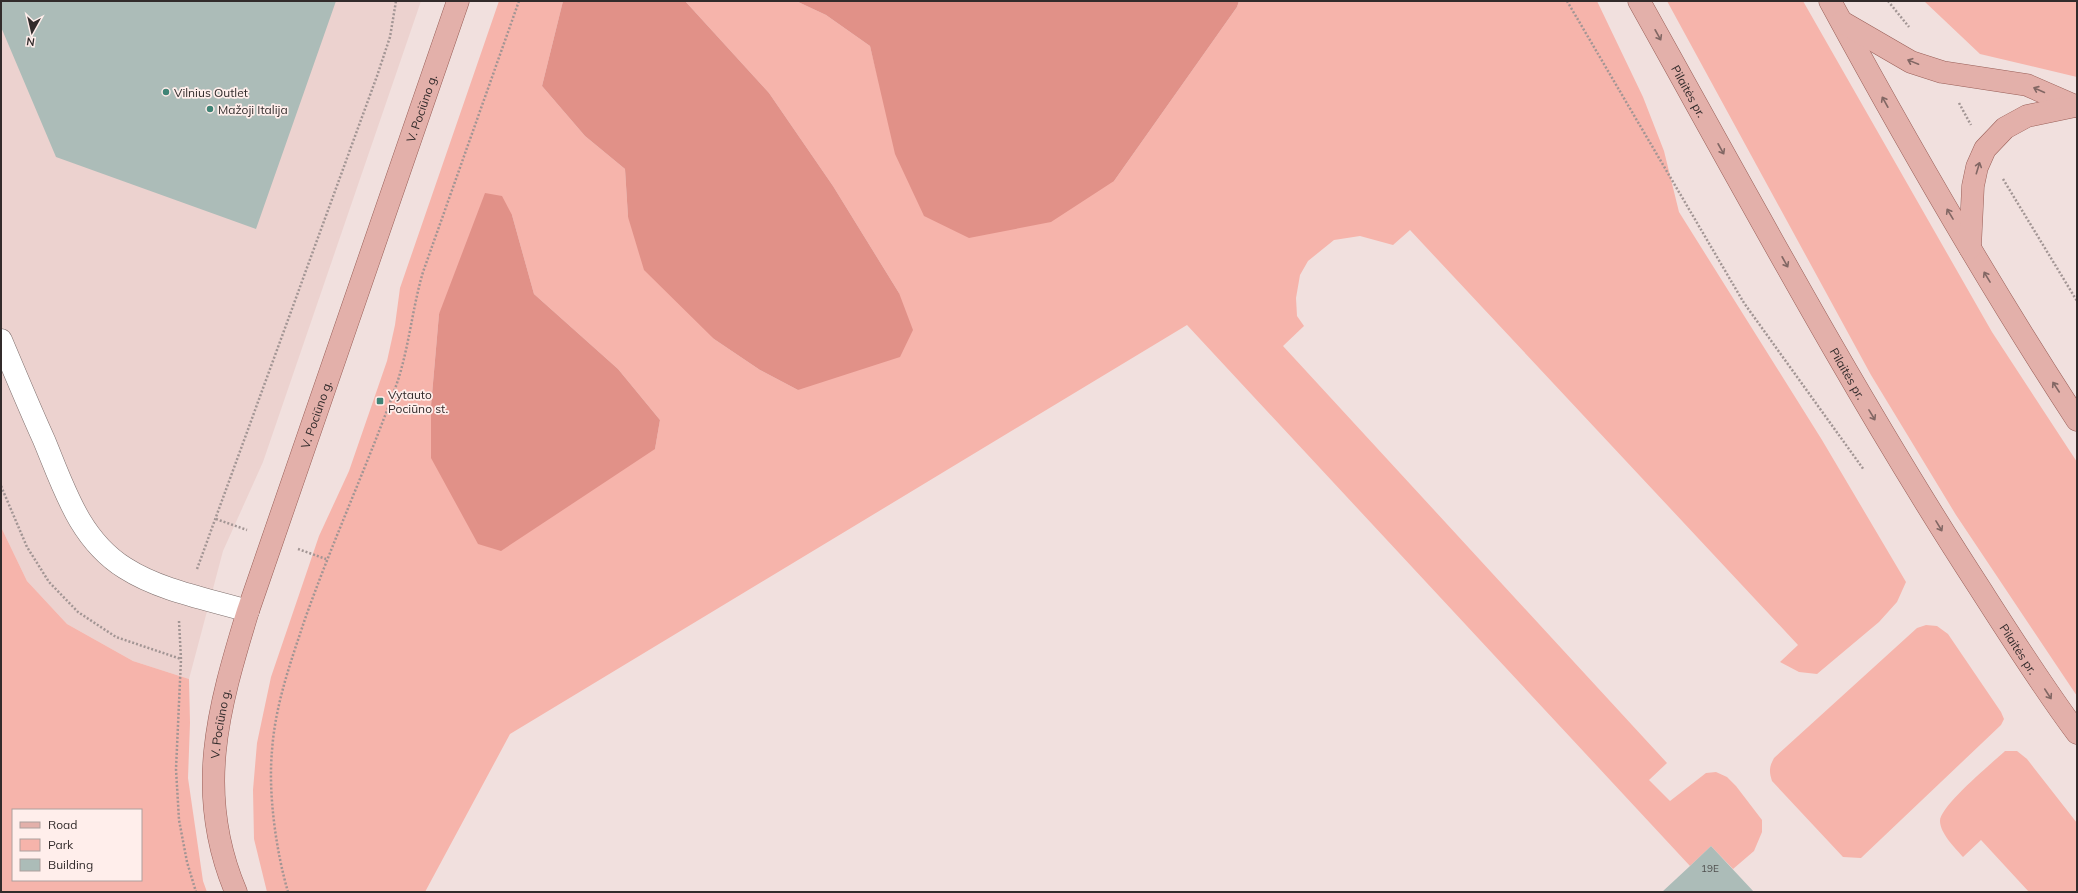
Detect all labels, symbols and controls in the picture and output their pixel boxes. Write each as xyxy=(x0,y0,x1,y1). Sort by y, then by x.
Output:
north arrow xyxy=(12,12,52,52)
one-way arrow xyxy=(1655,29,1662,41)
text: N xyxy=(26,34,36,49)
one-way arrow xyxy=(1908,58,1920,66)
street label: Pilaitės pr. xyxy=(1669,62,1710,120)
street label: V. Pociūno g. xyxy=(402,72,440,144)
place label: Vilnius Outlet xyxy=(174,85,248,100)
one-way arrow xyxy=(2034,86,2046,93)
marker: Vilnius Outlet xyxy=(161,87,171,97)
one-way arrow xyxy=(1881,96,1889,108)
place label: Mažoji Italija xyxy=(218,102,288,117)
marker: Mažoji Italija xyxy=(205,104,215,114)
one-way arrow xyxy=(1718,143,1725,155)
one-way arrow xyxy=(1974,162,1982,174)
one-way arrow xyxy=(1946,209,1954,220)
one-way arrow xyxy=(1781,256,1789,268)
one-way arrow xyxy=(1983,271,1991,283)
street label: Pilaitės pr. xyxy=(1827,345,1869,402)
street label: V. Pociūno g. xyxy=(297,379,334,450)
one-way arrow xyxy=(2051,381,2059,393)
place label: Vytauto Pociūno st. xyxy=(388,387,448,416)
marker: Vytauto Pociūno st. xyxy=(375,396,385,406)
one-way arrow xyxy=(1868,409,1876,421)
one-way arrow xyxy=(1936,520,1944,532)
street label: Pilaitės pr. xyxy=(1997,621,2041,677)
street label: V. Pociūno g. xyxy=(207,687,233,759)
one-way arrow xyxy=(2044,688,2052,699)
legend xyxy=(12,809,142,881)
text: Road xyxy=(48,817,77,832)
text: Park xyxy=(48,837,74,852)
text: Building xyxy=(48,857,93,872)
house number: 19E xyxy=(1701,862,1719,875)

